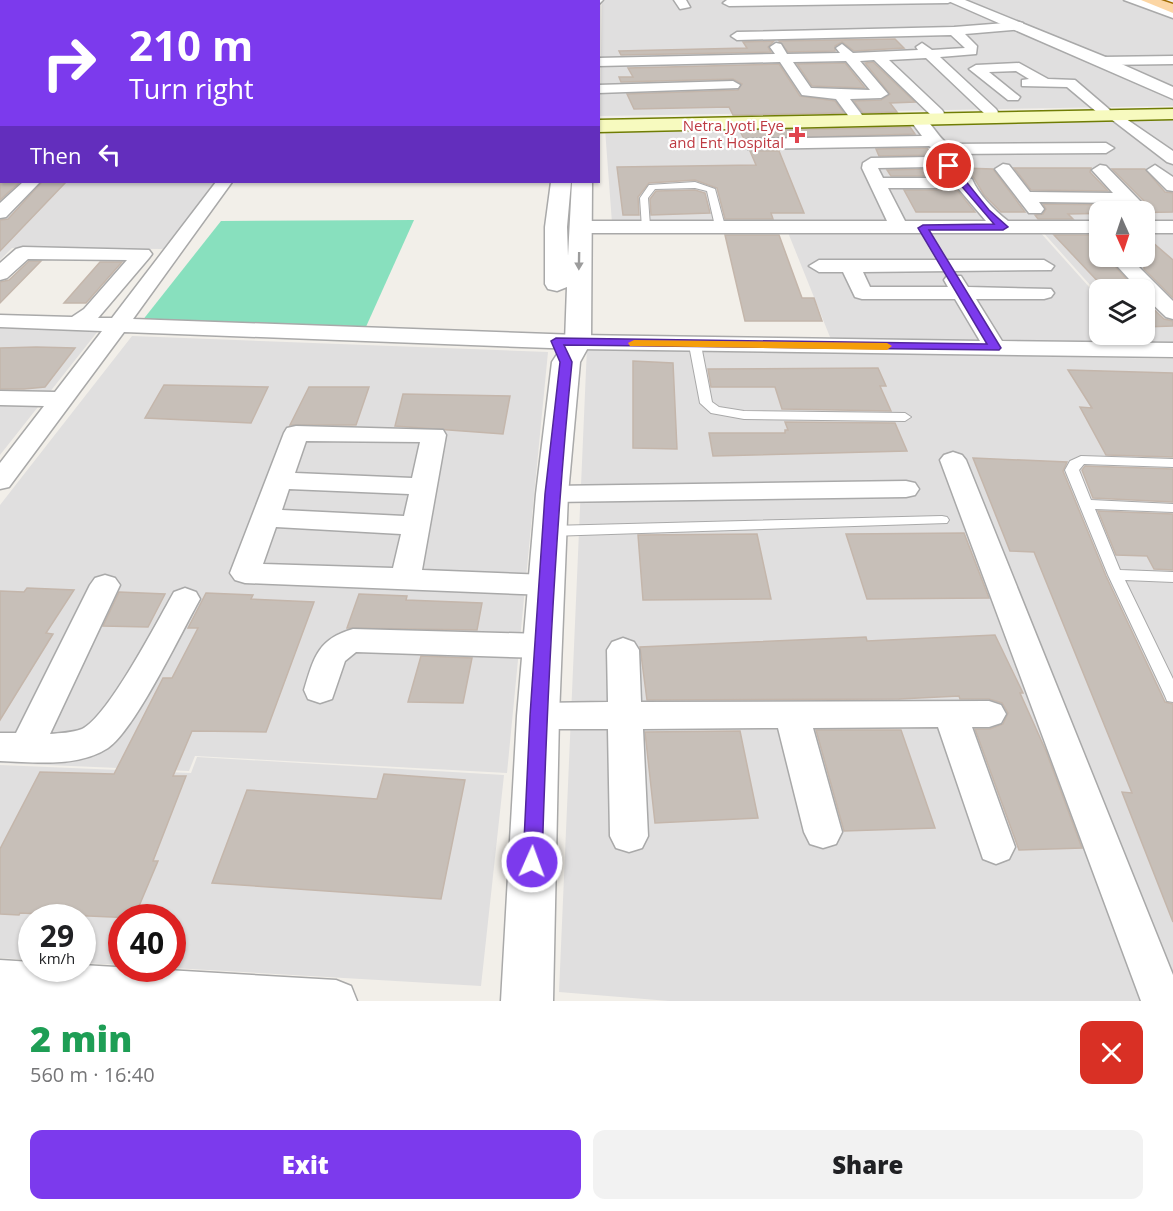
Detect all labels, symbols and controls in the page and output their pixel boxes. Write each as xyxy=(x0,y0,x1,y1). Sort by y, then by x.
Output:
text: 210 m xyxy=(129,16,253,73)
icon: right xyxy=(30,24,108,102)
text: Turn right xyxy=(129,70,254,107)
place label: Netra Jyoti Eye and Ent Hospital xyxy=(669,115,784,152)
marker: Netra Jyoti Eye and Ent Hospital xyxy=(788,126,806,144)
icon: left xyxy=(93,138,126,171)
text: Then xyxy=(30,140,81,170)
pin xyxy=(923,140,974,191)
icon: arrive xyxy=(932,149,965,182)
north arrow xyxy=(1089,201,1155,267)
map controls xyxy=(1089,201,1155,345)
one-way arrow xyxy=(574,251,584,270)
button: layers xyxy=(1089,279,1155,345)
position arrow xyxy=(500,830,564,894)
speed limit sign: 40 xyxy=(108,904,186,982)
text: 29 xyxy=(40,915,74,956)
text: km/h xyxy=(39,948,75,968)
text: 2 min xyxy=(30,1014,132,1063)
button: close xyxy=(1080,1021,1143,1084)
text: 560 m · 16:40 xyxy=(30,1061,155,1088)
button: Exit xyxy=(30,1130,581,1199)
button: Share xyxy=(593,1130,1143,1199)

